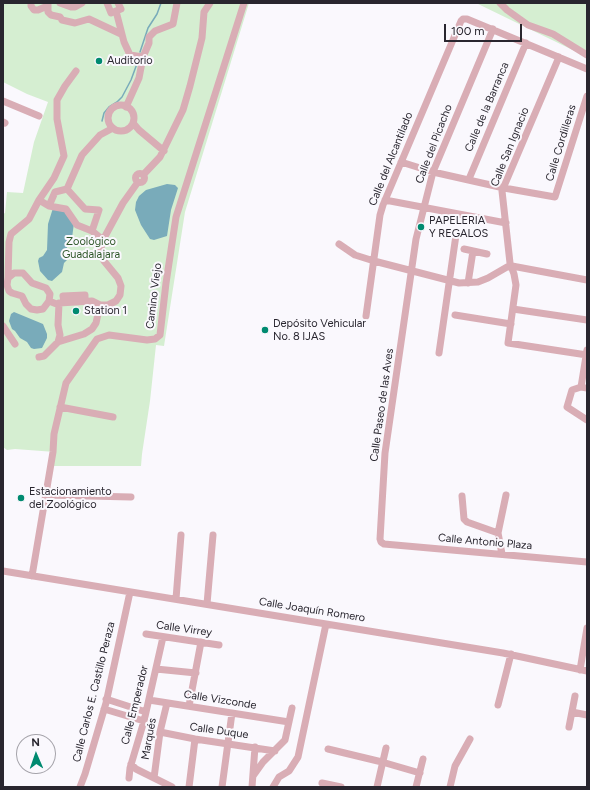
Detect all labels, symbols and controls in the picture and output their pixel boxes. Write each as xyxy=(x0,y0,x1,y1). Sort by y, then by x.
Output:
scale bar xyxy=(446,16,524,42)
text: 100 m xyxy=(451,24,485,38)
place label: Auditorio xyxy=(107,54,153,68)
marker: Auditorio xyxy=(94,56,104,66)
street label: Calle de la Barranca xyxy=(462,60,512,154)
street label: Calle del Picacho xyxy=(413,103,455,185)
street label: Calle Cordilleras xyxy=(543,103,579,183)
street label: Calle San Ignacio xyxy=(488,105,532,189)
street label: Calle del Alcantilado xyxy=(366,110,416,208)
place label: PAPELERIA Y REGALOS xyxy=(429,214,488,240)
marker: PAPELERIA Y REGALOS xyxy=(416,222,426,232)
park label: Zoológico Guadalajara xyxy=(62,235,120,261)
street label: Camino Viejo xyxy=(143,262,165,330)
place label: Station 1 xyxy=(84,304,127,318)
marker: Station 1 xyxy=(71,306,81,316)
place label: Depósito Vehicular No. 8 IJAS xyxy=(273,317,366,343)
marker: Depósito Vehicular No. 8 IJAS xyxy=(260,325,270,335)
street label: Calle Paseo de las Aves xyxy=(368,347,396,463)
place label: Estacionamiento del Zoológico xyxy=(29,485,112,511)
marker: Estacionamiento del Zoológico xyxy=(16,493,26,503)
street label: Calle Antonio Plaza xyxy=(437,531,533,553)
street label: Calle Joaquín Romero xyxy=(258,595,366,625)
street label: Calle Virrey xyxy=(155,619,213,639)
street label: Calle Carlos E. Castillo Peraza xyxy=(70,620,118,764)
street label: Calle Emperador xyxy=(119,664,151,746)
street label: Calle Vizconde xyxy=(183,688,257,712)
street label: Marqués xyxy=(139,717,159,761)
street label: Calle Duque xyxy=(189,720,249,742)
north arrow xyxy=(16,734,56,774)
text: N xyxy=(31,736,40,749)

